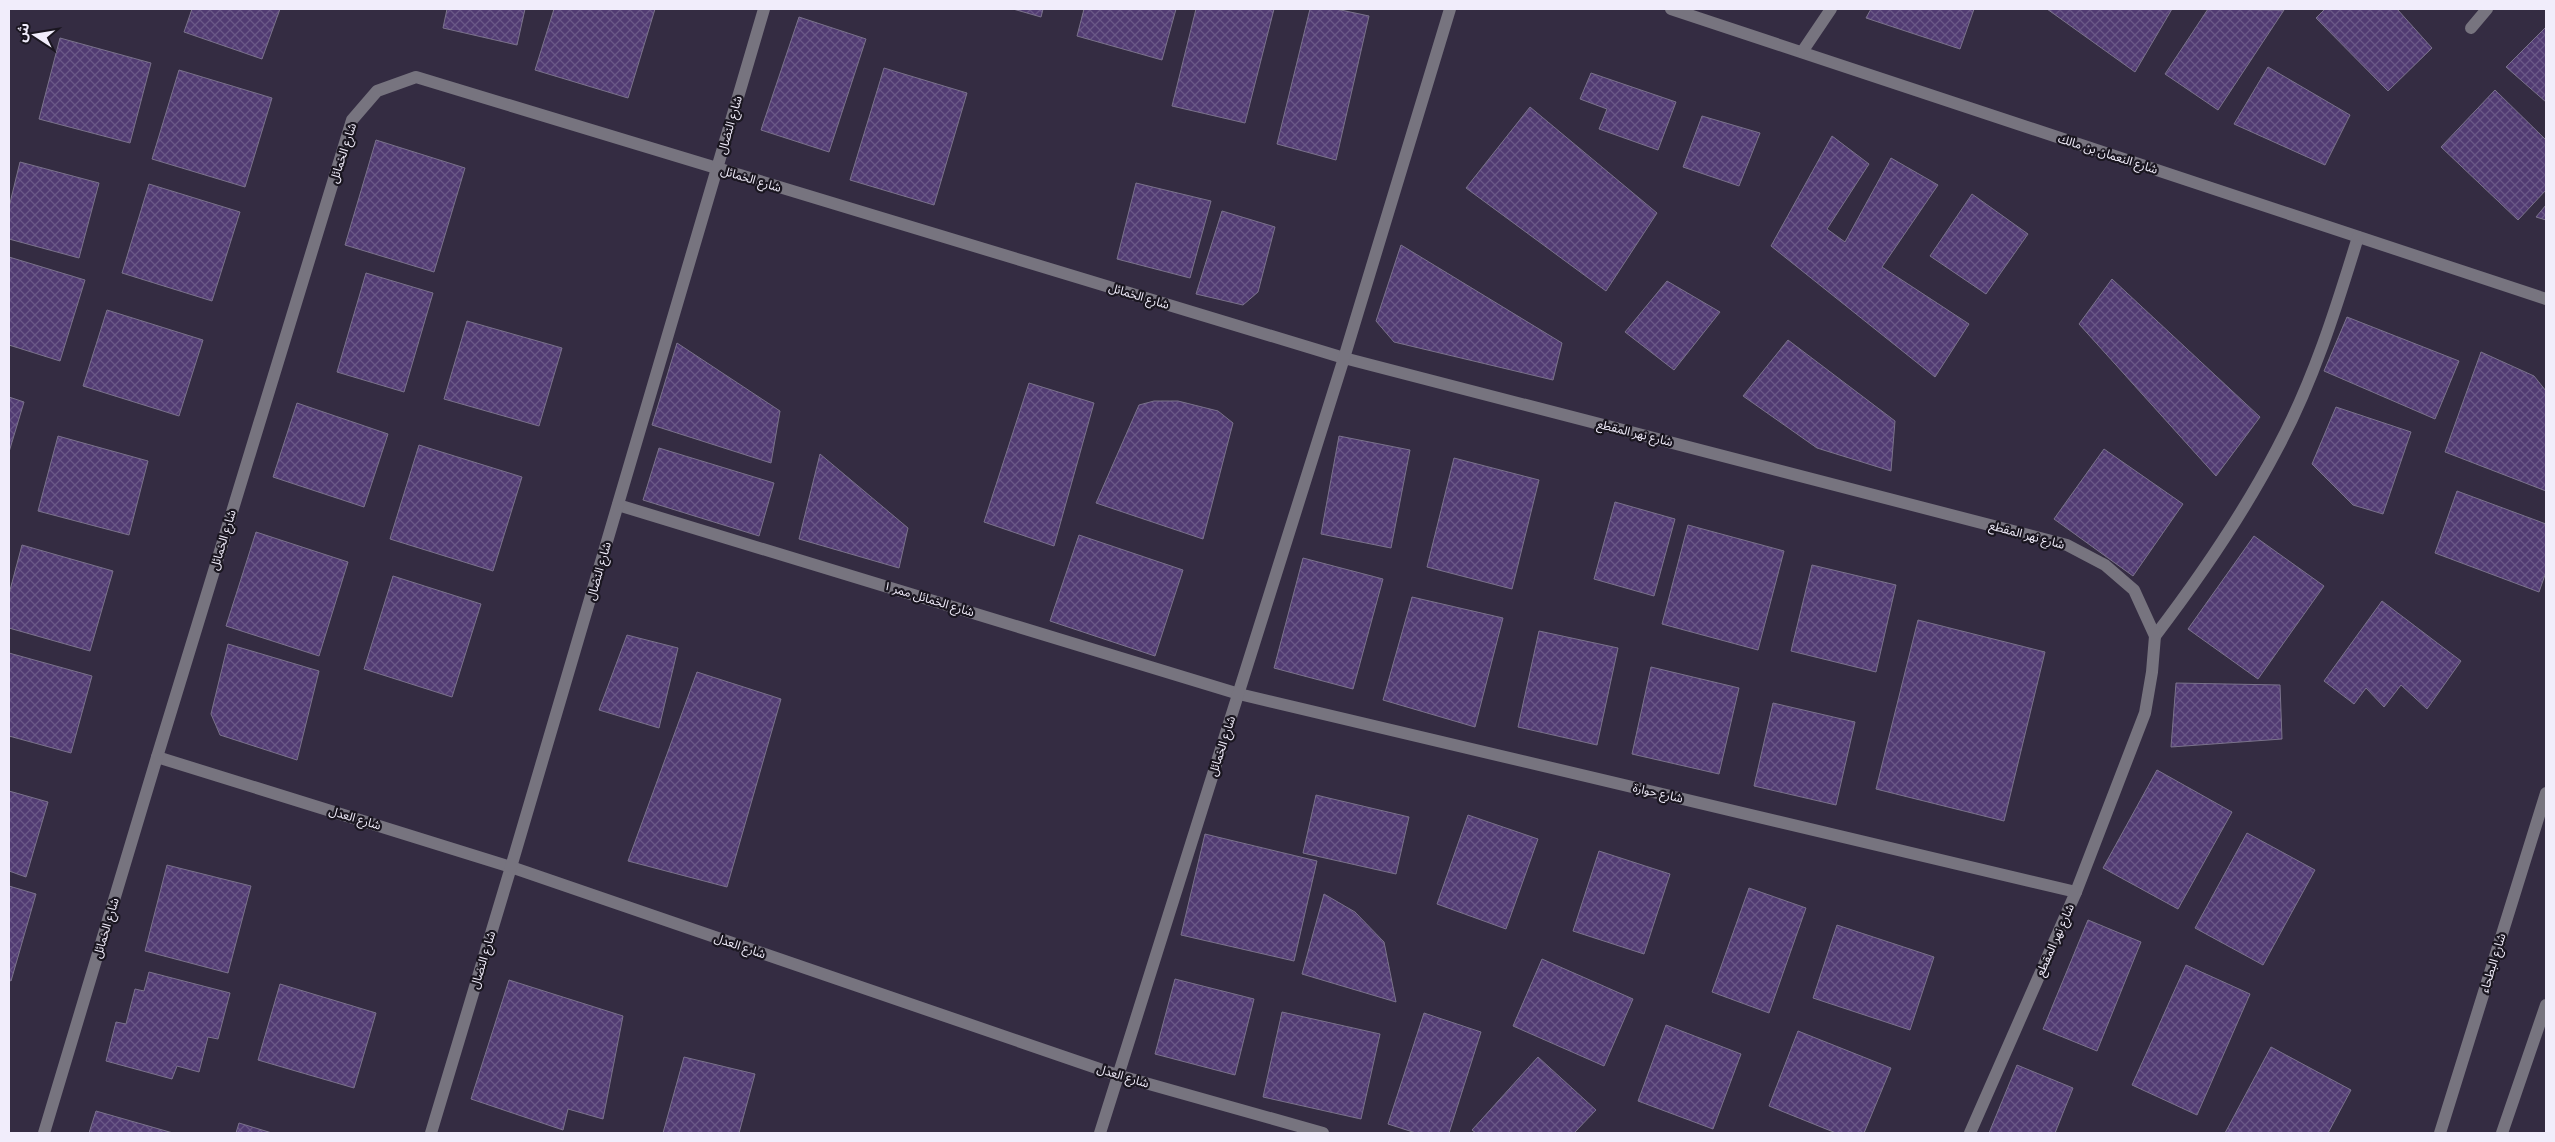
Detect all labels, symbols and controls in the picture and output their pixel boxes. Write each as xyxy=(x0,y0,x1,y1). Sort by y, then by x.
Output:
north arrow xyxy=(10,10,60,60)
text: ش xyxy=(11,21,33,44)
street label: شارع النضال xyxy=(714,94,747,156)
street label: شارع الخمائل xyxy=(326,121,361,186)
street label: شارع النعمان بن مالك xyxy=(2056,130,2160,179)
street label: شارع الخمائل xyxy=(718,162,783,197)
street label: شارع الخمائل xyxy=(1106,279,1171,314)
street label: شارع نهر المقطع xyxy=(1595,416,1675,451)
street label: شارع الخمائل xyxy=(206,508,241,573)
street label: شارع نهر المقطع xyxy=(1987,517,2067,554)
street label: شارع النضال xyxy=(583,540,616,602)
street label: شارع الخمائل ممر ١ xyxy=(881,578,976,621)
street label: شارع الخمائل xyxy=(1205,714,1240,779)
street label: شارع حوارة xyxy=(1631,779,1685,808)
street label: شارع العدل xyxy=(327,803,383,834)
street label: شارع الخمائل xyxy=(89,896,124,961)
street label: شارع نهر المقطع xyxy=(2032,901,2079,979)
street label: شارع النضال xyxy=(467,929,500,991)
street label: شارع العدل xyxy=(712,930,768,963)
street label: شارع البطحاء xyxy=(2476,931,2511,995)
street label: شارع العدل xyxy=(1095,1061,1151,1092)

